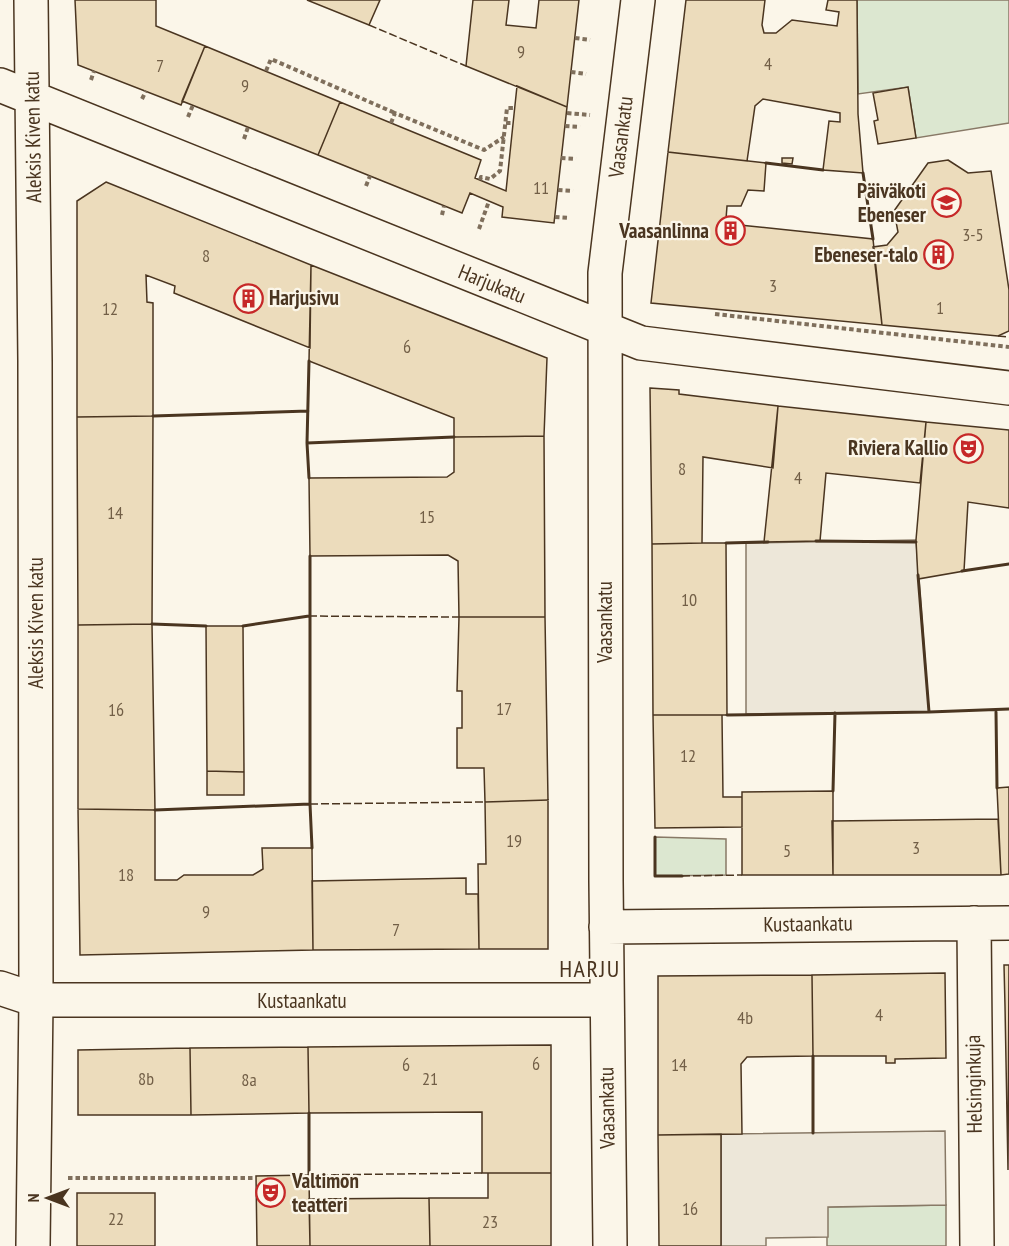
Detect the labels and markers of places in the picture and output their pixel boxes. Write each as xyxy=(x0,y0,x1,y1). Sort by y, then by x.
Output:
place label: Päiväkoti Ebeneser xyxy=(857,177,927,228)
school or university icon: Päiväkoti Ebeneser xyxy=(931,187,963,219)
building icon: Vaasanlinna xyxy=(714,215,746,247)
place label: Vaasanlinna xyxy=(618,217,709,244)
building icon: Ebeneser-talo xyxy=(923,239,955,271)
place label: Ebeneser-talo xyxy=(814,241,918,268)
building icon: Harjusivu xyxy=(232,282,264,314)
place label: Harjusivu xyxy=(269,284,339,311)
theatre icon: Riviera Kallio xyxy=(953,432,985,464)
place label: Riviera Kallio xyxy=(848,434,948,461)
place label: Valtimon teatteri xyxy=(291,1167,359,1218)
theatre icon: Valtimon teatteri xyxy=(255,1177,287,1209)

